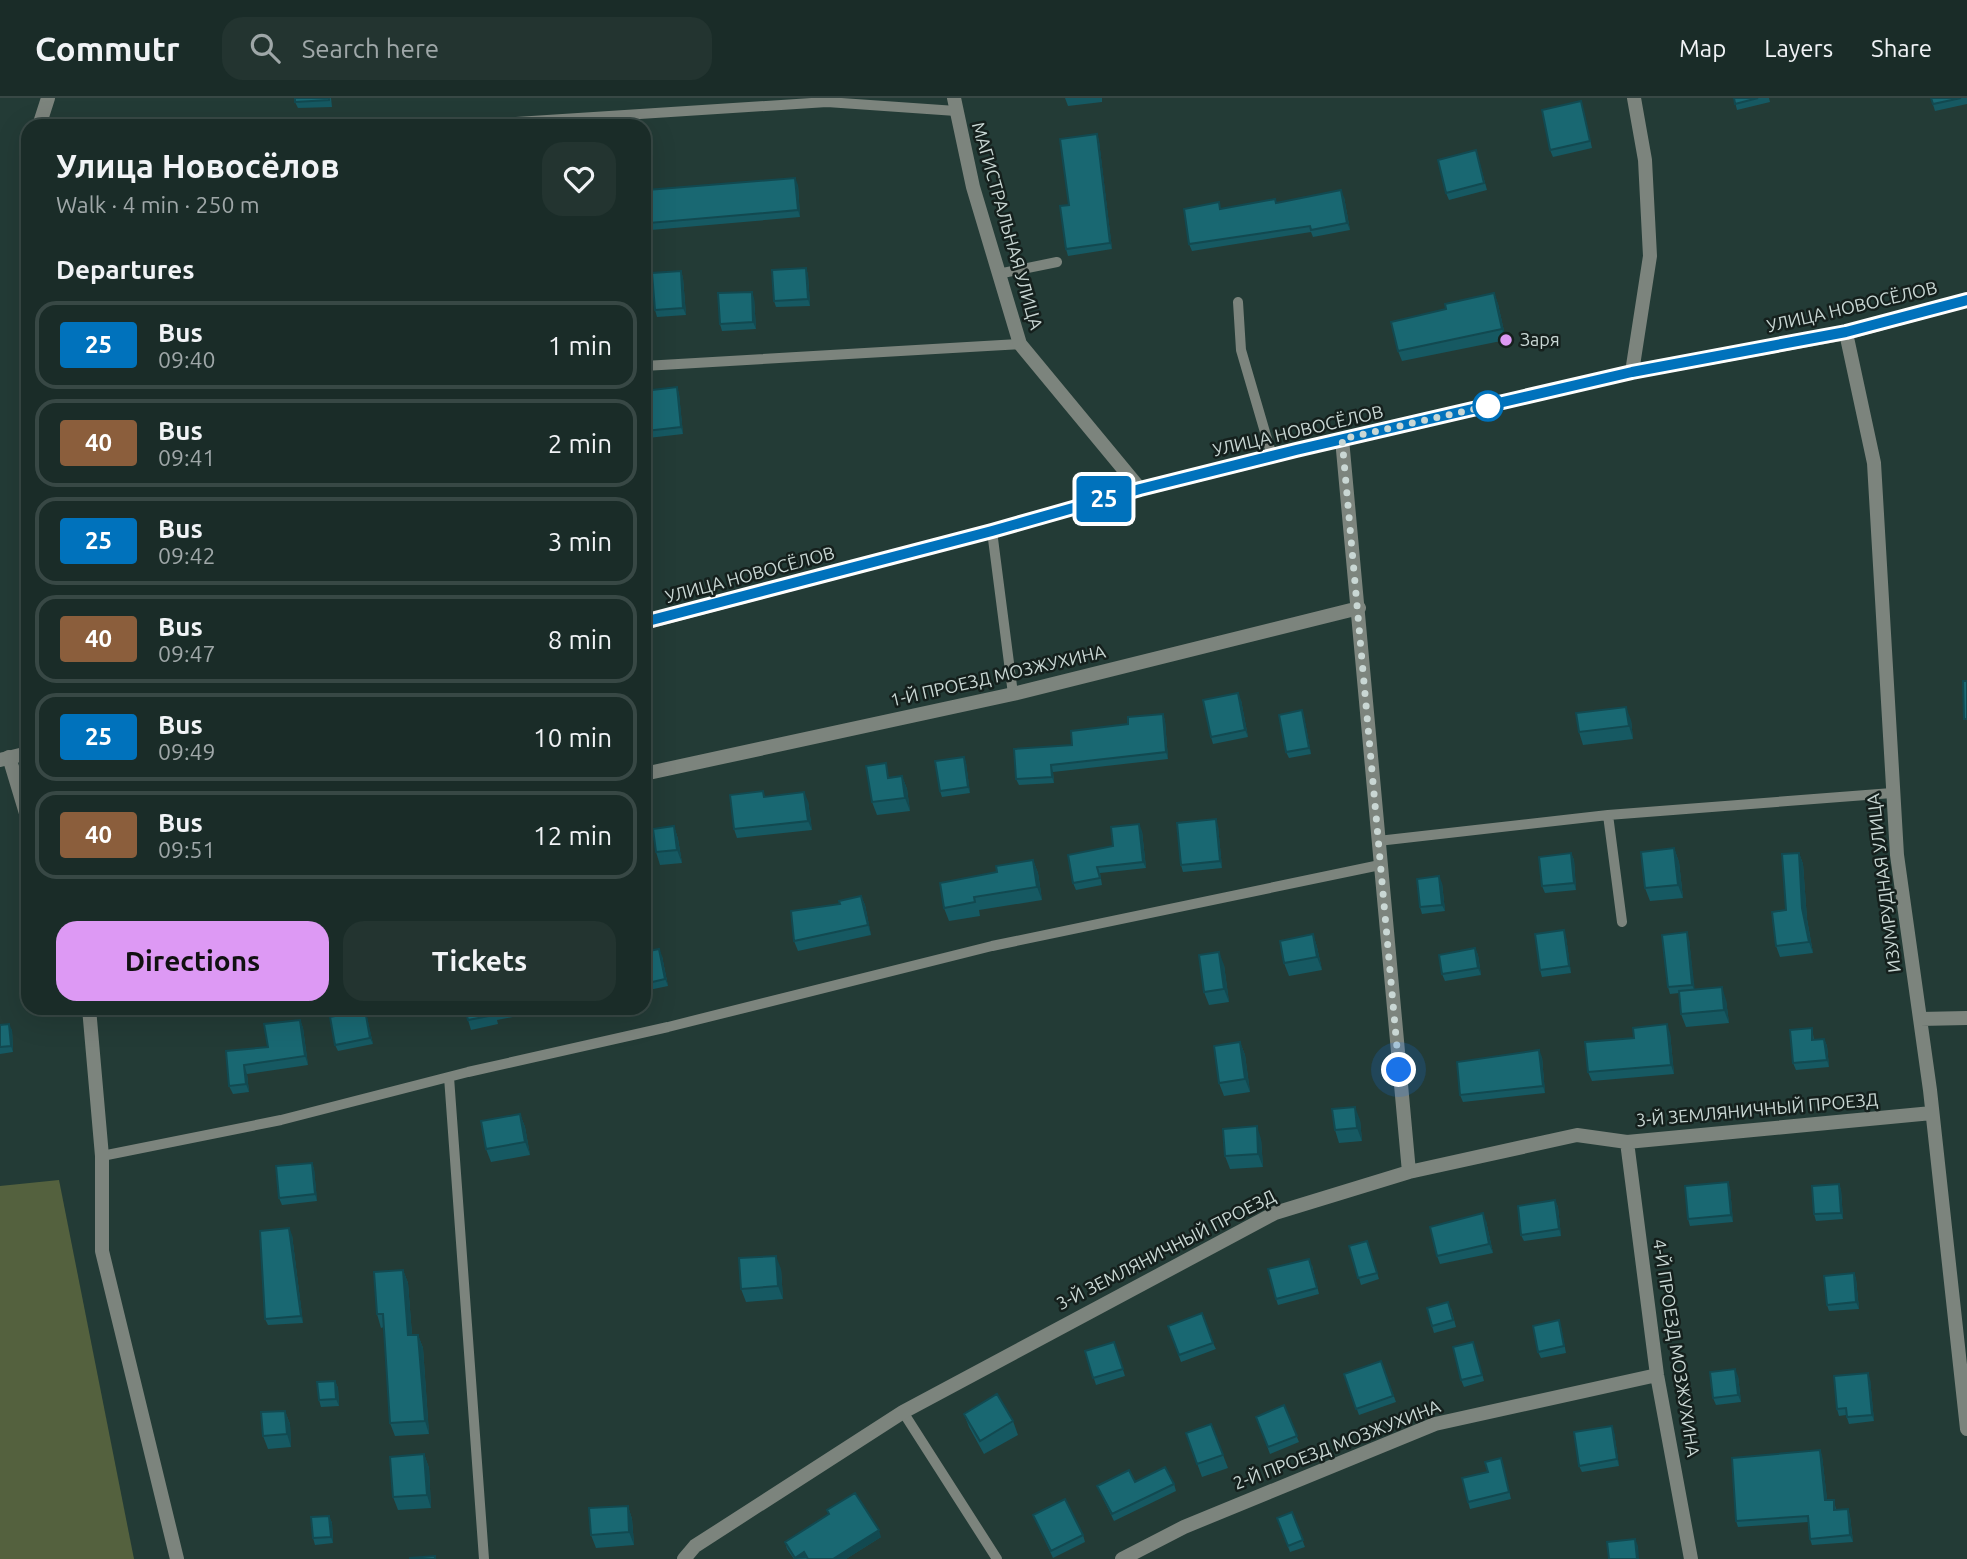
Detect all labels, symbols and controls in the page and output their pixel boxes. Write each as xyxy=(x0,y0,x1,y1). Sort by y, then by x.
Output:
search box xyxy=(222,17,712,80)
icon: search xyxy=(246,29,284,67)
text: Commutr xyxy=(35,30,180,67)
text: Search here xyxy=(302,34,439,63)
text: Map xyxy=(1679,35,1726,62)
text: Layers xyxy=(1764,35,1833,62)
text: Share xyxy=(1871,35,1932,62)
street label: МАГИСТРАЛЬНАЯ УЛИЦА xyxy=(969,120,1047,332)
button: heart xyxy=(542,142,616,216)
text: Улица Новосёлов xyxy=(56,147,340,184)
text: Walk · 4 min · 250 m xyxy=(56,192,260,217)
text: Departures xyxy=(56,255,194,284)
street label: УЛИЦА НОВОСЁЛОВ xyxy=(1765,277,1939,335)
text: Bus xyxy=(158,318,203,347)
place label: Заря xyxy=(1520,329,1560,349)
text: 25 xyxy=(85,331,112,358)
text: 1 min xyxy=(548,331,612,360)
marker: Заря xyxy=(1498,332,1514,348)
text: 09:40 xyxy=(158,347,216,372)
unlabelled marker xyxy=(1473,391,1503,421)
street label: УЛИЦА НОВОСЁЛОВ xyxy=(1211,401,1385,459)
text: Bus xyxy=(158,416,203,445)
text: 40 xyxy=(85,429,112,456)
text: 2 min xyxy=(548,429,612,458)
text: 09:41 xyxy=(158,445,216,470)
line badge: 25 xyxy=(1072,476,1136,522)
text: 25 xyxy=(1090,485,1118,512)
text: Bus xyxy=(158,514,203,543)
text: 25 xyxy=(85,527,112,554)
text: 3 min xyxy=(548,527,612,556)
street label: УЛИЦА НОВОСЁЛОВ xyxy=(663,542,837,606)
text: 09:42 xyxy=(158,543,216,568)
text: Bus xyxy=(158,612,203,641)
text: 40 xyxy=(85,625,112,652)
text: 8 min xyxy=(548,625,612,654)
street label: 1-Й ПРОЕЗД МОЗЖУХИНА xyxy=(888,640,1108,710)
text: 09:47 xyxy=(158,641,216,666)
text: Bus xyxy=(158,710,203,739)
text: 25 xyxy=(85,723,112,750)
text: 10 min xyxy=(533,723,612,752)
text: 09:49 xyxy=(158,739,216,764)
street label: ИЗУМРУДНАЯ УЛИЦА xyxy=(1862,792,1904,974)
text: Bus xyxy=(158,808,203,837)
text: 40 xyxy=(85,821,112,848)
text: 12 min xyxy=(533,821,612,850)
text: 09:51 xyxy=(158,837,216,862)
button: Directions xyxy=(56,921,329,1001)
button: Tickets xyxy=(343,921,616,1001)
your location xyxy=(1381,1052,1416,1087)
street label: 3-Й ЗЕМЛЯНИЧНЫЙ ПРОЕЗД xyxy=(1635,1088,1879,1130)
street label: 3-Й ЗЕМЛЯНИЧНЫЙ ПРОЕЗД xyxy=(1053,1185,1278,1313)
street label: 4-Й ПРОЕЗД МОЗЖУХИНА xyxy=(1650,1237,1704,1459)
street label: 2-Й ПРОЕЗД МОЗЖУХИНА xyxy=(1230,1395,1443,1493)

